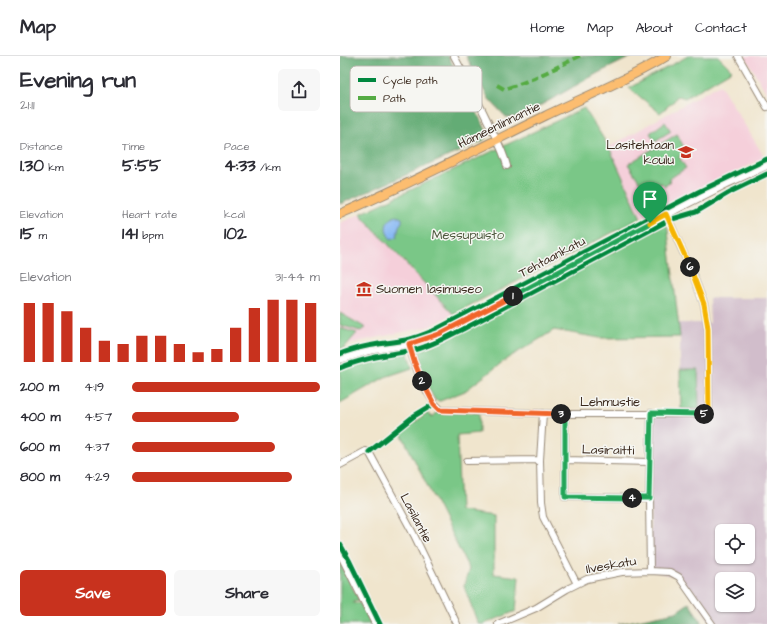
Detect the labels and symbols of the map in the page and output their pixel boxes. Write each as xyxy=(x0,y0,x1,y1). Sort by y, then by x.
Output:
legend xyxy=(350,66,482,112)
text: Cycle path xyxy=(383,73,438,89)
text: Path xyxy=(383,91,406,106)
street label: Hämeenlinnantie xyxy=(455,97,543,153)
place label: Lasitehtaan koulu xyxy=(606,136,674,169)
school or university icon: Lasitehtaan koulu xyxy=(677,143,695,161)
pin xyxy=(633,182,667,223)
park label: Messupuisto xyxy=(432,226,505,244)
street label: Tehtaankatu xyxy=(516,232,589,282)
pin: 6 xyxy=(680,257,700,277)
museum icon: Suomen lasimuseo xyxy=(355,280,373,298)
place label: Suomen lasimuseo xyxy=(376,280,483,298)
pin: 1 xyxy=(503,286,523,306)
pin: 2 xyxy=(412,371,432,391)
street label: Lehmustie xyxy=(580,393,640,411)
pin: 3 xyxy=(551,404,571,424)
pin: 5 xyxy=(694,404,714,424)
street label: Lasiraitti xyxy=(582,441,634,459)
pin: 4 xyxy=(622,488,642,508)
street label: Lasilantie xyxy=(395,490,437,546)
street label: Ilveskatu xyxy=(584,552,638,578)

